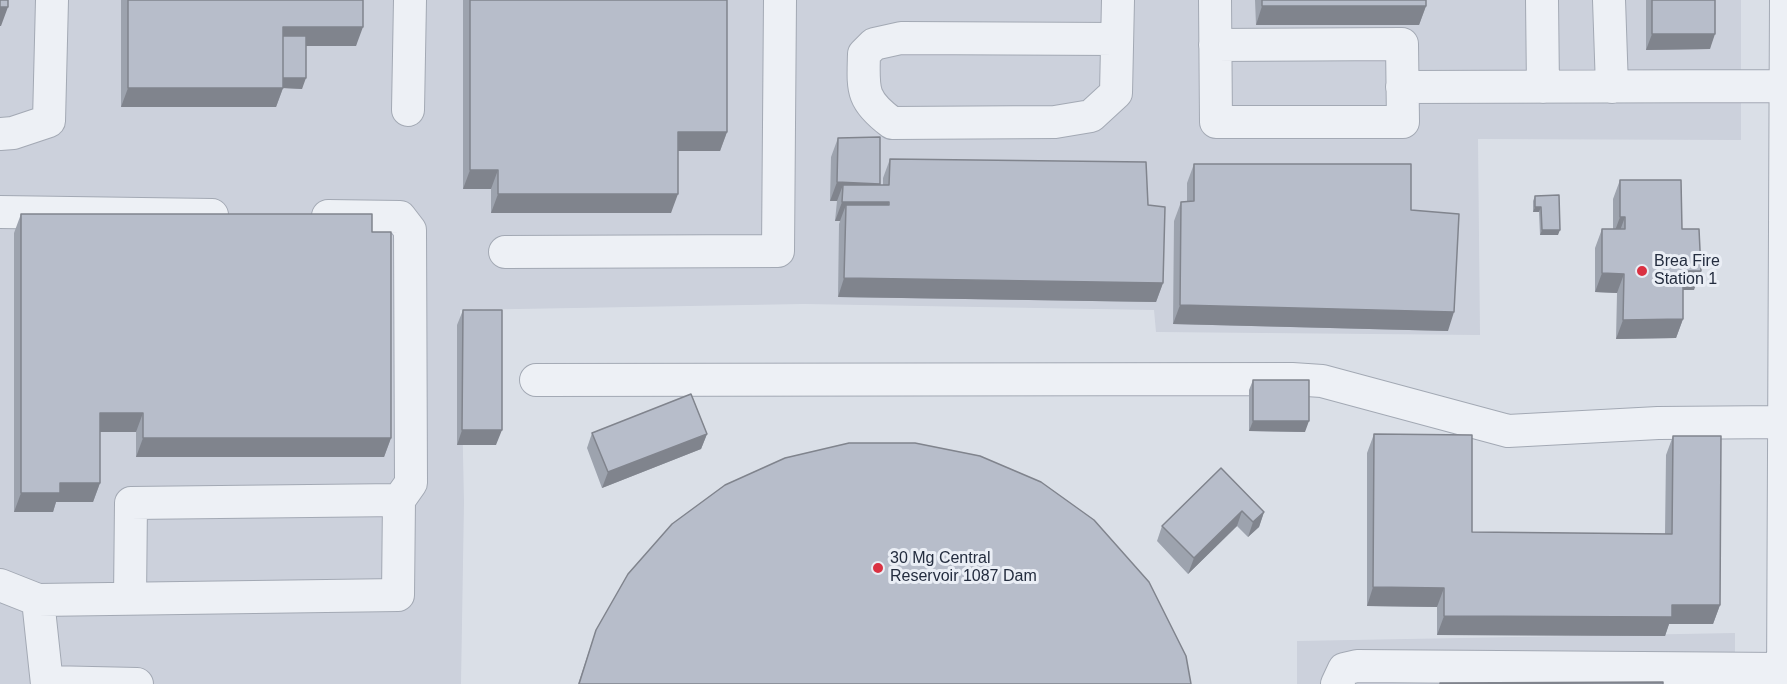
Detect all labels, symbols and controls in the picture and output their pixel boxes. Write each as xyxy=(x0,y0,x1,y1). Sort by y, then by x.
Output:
place label: Brea Fire Station 1 xyxy=(1654,252,1720,290)
marker: Brea Fire Station 1 xyxy=(1635,264,1649,278)
place label: 30 Mg Central Reservoir 1087 Dam xyxy=(890,549,1037,587)
marker: 30 Mg Central Reservoir 1087 Dam xyxy=(871,561,885,575)

